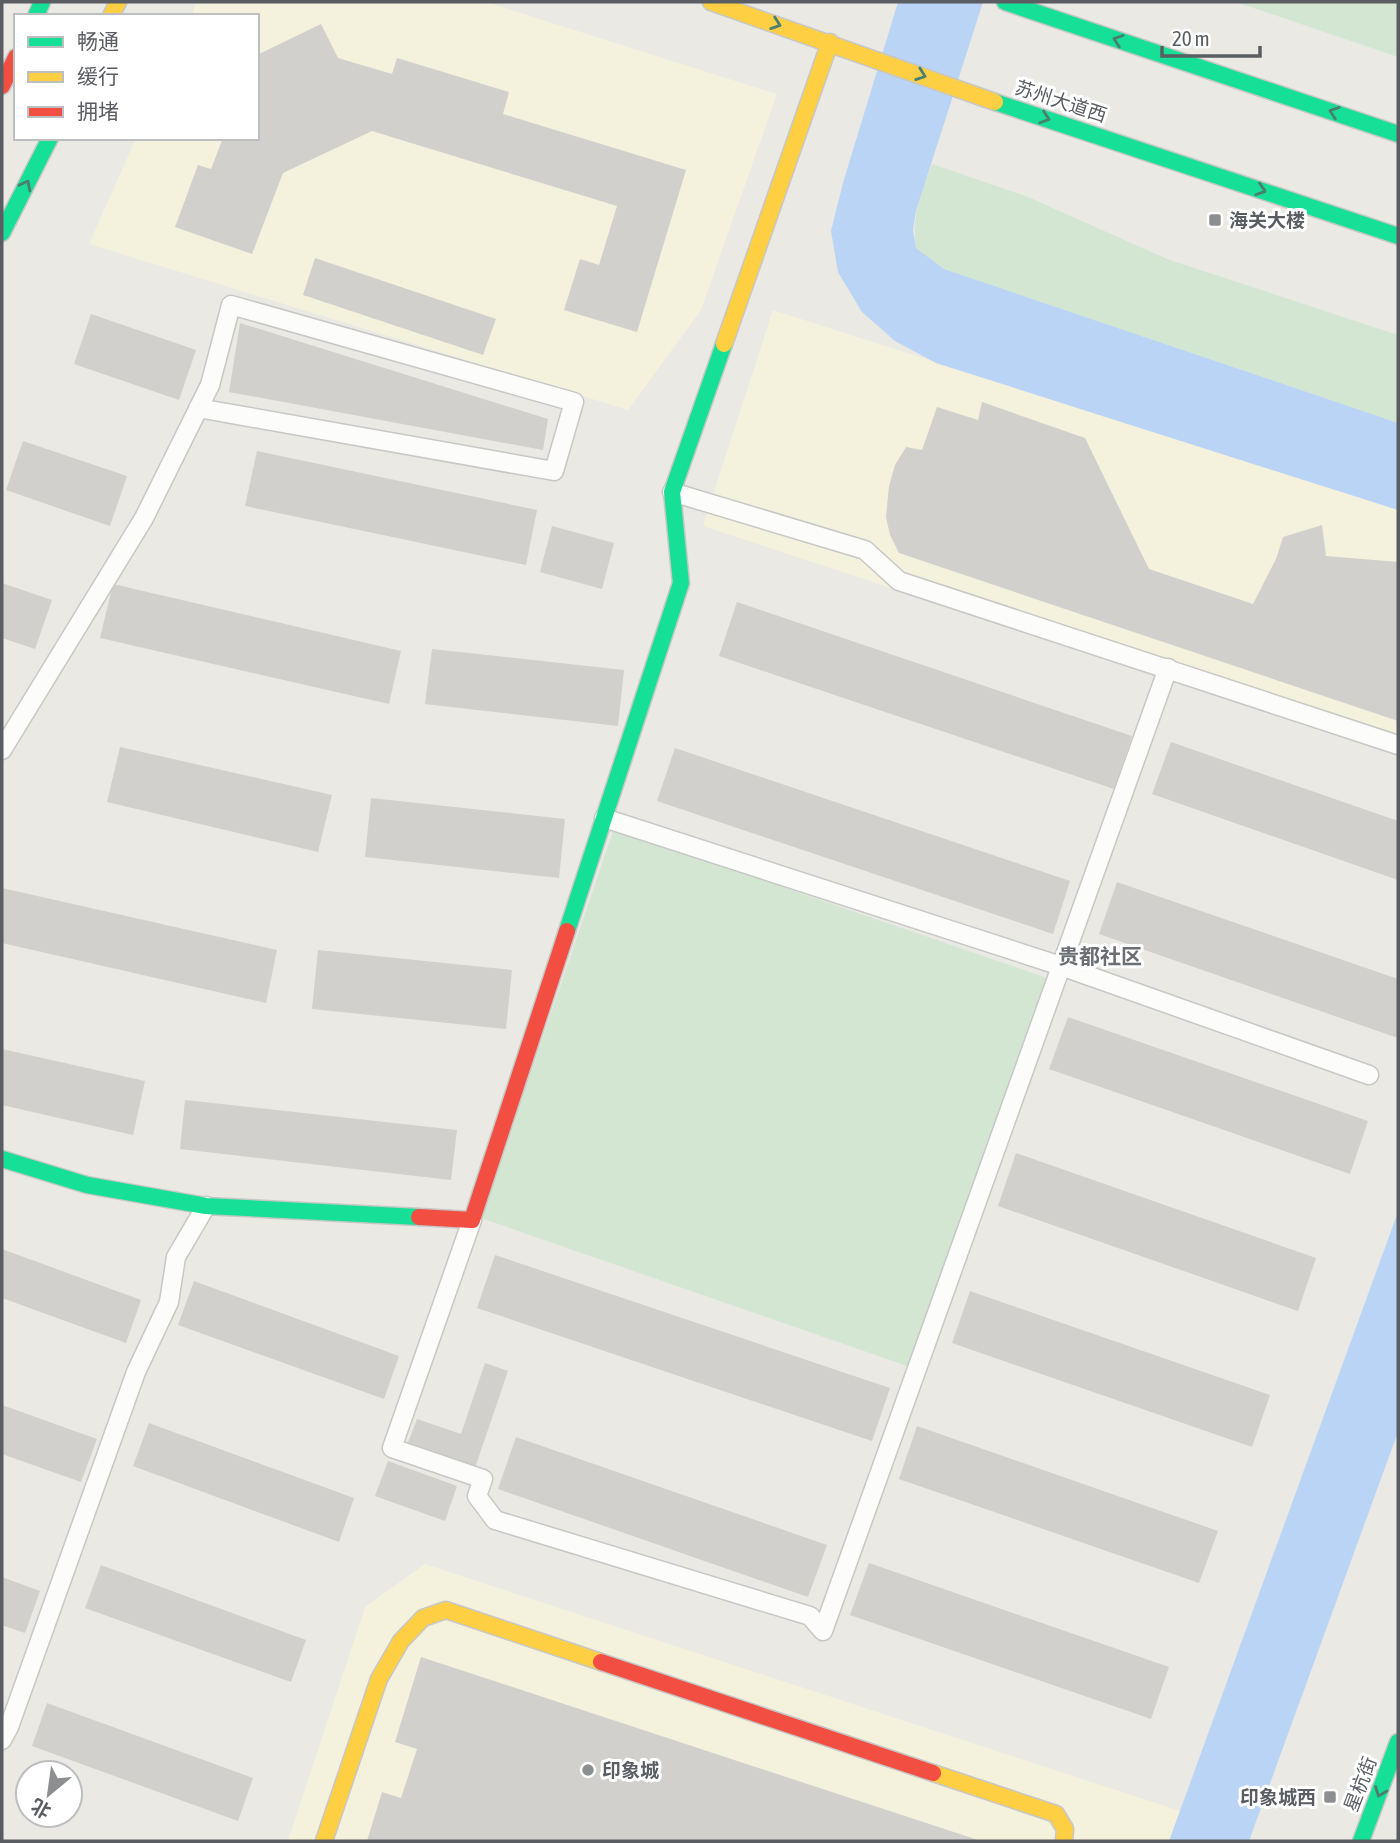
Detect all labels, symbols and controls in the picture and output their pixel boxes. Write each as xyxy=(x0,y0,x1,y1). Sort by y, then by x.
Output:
legend xyxy=(14,14,259,140)
scale bar xyxy=(1162,14,1260,58)
one-way arrow xyxy=(769,15,781,30)
text: 20 m xyxy=(1172,26,1210,50)
text: 畅通 xyxy=(77,29,119,53)
one-way arrow xyxy=(1112,33,1124,48)
text: 缓行 xyxy=(77,64,119,88)
one-way arrow xyxy=(915,67,927,81)
street label: 苏州大道西 xyxy=(1012,76,1110,126)
text: 拥堵 xyxy=(77,99,119,123)
one-way arrow xyxy=(1328,106,1340,120)
one-way arrow xyxy=(1039,110,1051,124)
one-way arrow xyxy=(18,180,32,193)
one-way arrow xyxy=(1254,182,1267,196)
place label: 海关大楼 xyxy=(1229,209,1305,231)
marker: 海关大楼 xyxy=(1207,212,1223,228)
district label: 贵都社区 xyxy=(1058,944,1142,968)
street label: 星杭街 xyxy=(1340,1753,1380,1815)
north arrow xyxy=(14,1759,84,1829)
place label: 印象城 xyxy=(602,1759,659,1781)
marker: 印象城 xyxy=(580,1762,596,1778)
one-way arrow xyxy=(1374,1785,1388,1797)
place label: 印象城西 xyxy=(1240,1786,1316,1808)
marker: 印象城西 xyxy=(1322,1789,1338,1805)
text: 北 xyxy=(27,1795,54,1823)

